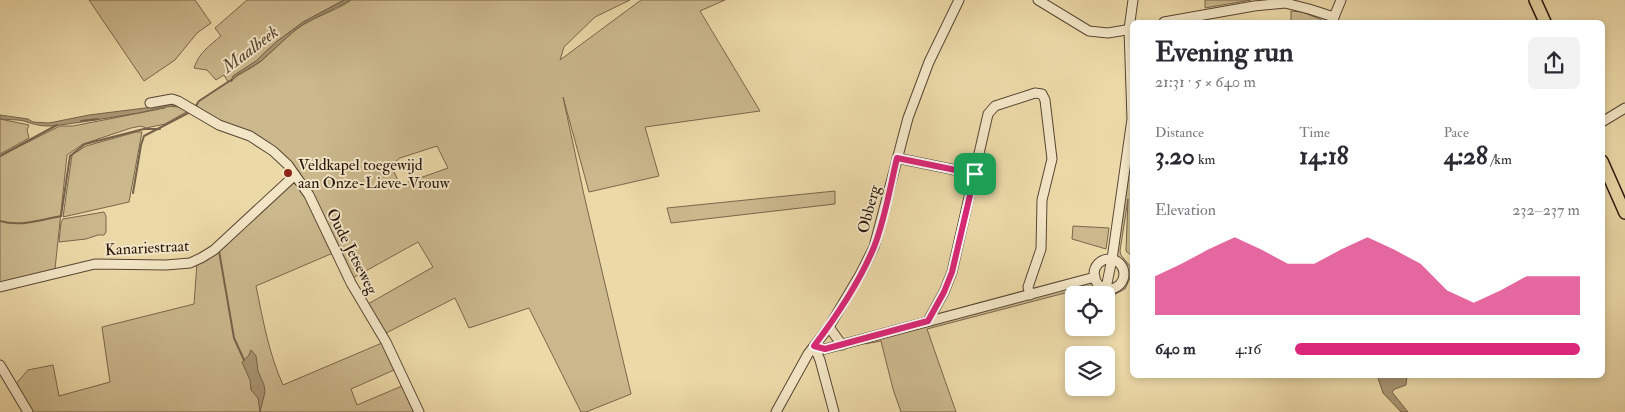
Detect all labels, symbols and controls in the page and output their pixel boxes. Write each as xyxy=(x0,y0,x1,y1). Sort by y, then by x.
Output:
water label: Maalbeek xyxy=(217,21,283,79)
text: Evening run xyxy=(1155,35,1293,70)
button: share xyxy=(1528,37,1580,89)
text: 21:31 · 5 × 640 m xyxy=(1155,72,1256,92)
text: Distance xyxy=(1155,124,1204,141)
text: Time xyxy=(1299,124,1330,141)
text: Pace xyxy=(1444,124,1469,141)
text: 3.20 xyxy=(1155,141,1195,172)
text: 14:18 xyxy=(1299,141,1349,172)
text: 4:28 xyxy=(1444,141,1488,172)
text: km xyxy=(1195,151,1215,168)
text: /km xyxy=(1488,151,1512,168)
pin xyxy=(954,153,996,195)
place label: Veldkapel toegewijd aan Onze-Lieve-Vrouw xyxy=(298,155,451,193)
icon: arrive xyxy=(961,160,989,188)
marker: Veldkapel toegewijd aan Onze-Lieve-Vrouw xyxy=(282,167,294,179)
street label: Obberg xyxy=(853,182,885,236)
text: Elevation xyxy=(1155,200,1216,220)
text: 232–237 m xyxy=(1512,200,1580,220)
street label: Oude Jetseweg xyxy=(321,205,383,299)
street label: Kanariestraat xyxy=(104,236,190,260)
map controls xyxy=(1065,286,1115,396)
button: locate xyxy=(1065,286,1115,336)
text: 640 m xyxy=(1155,339,1196,359)
text: 4:16 xyxy=(1235,339,1261,359)
button: layers xyxy=(1065,346,1115,396)

